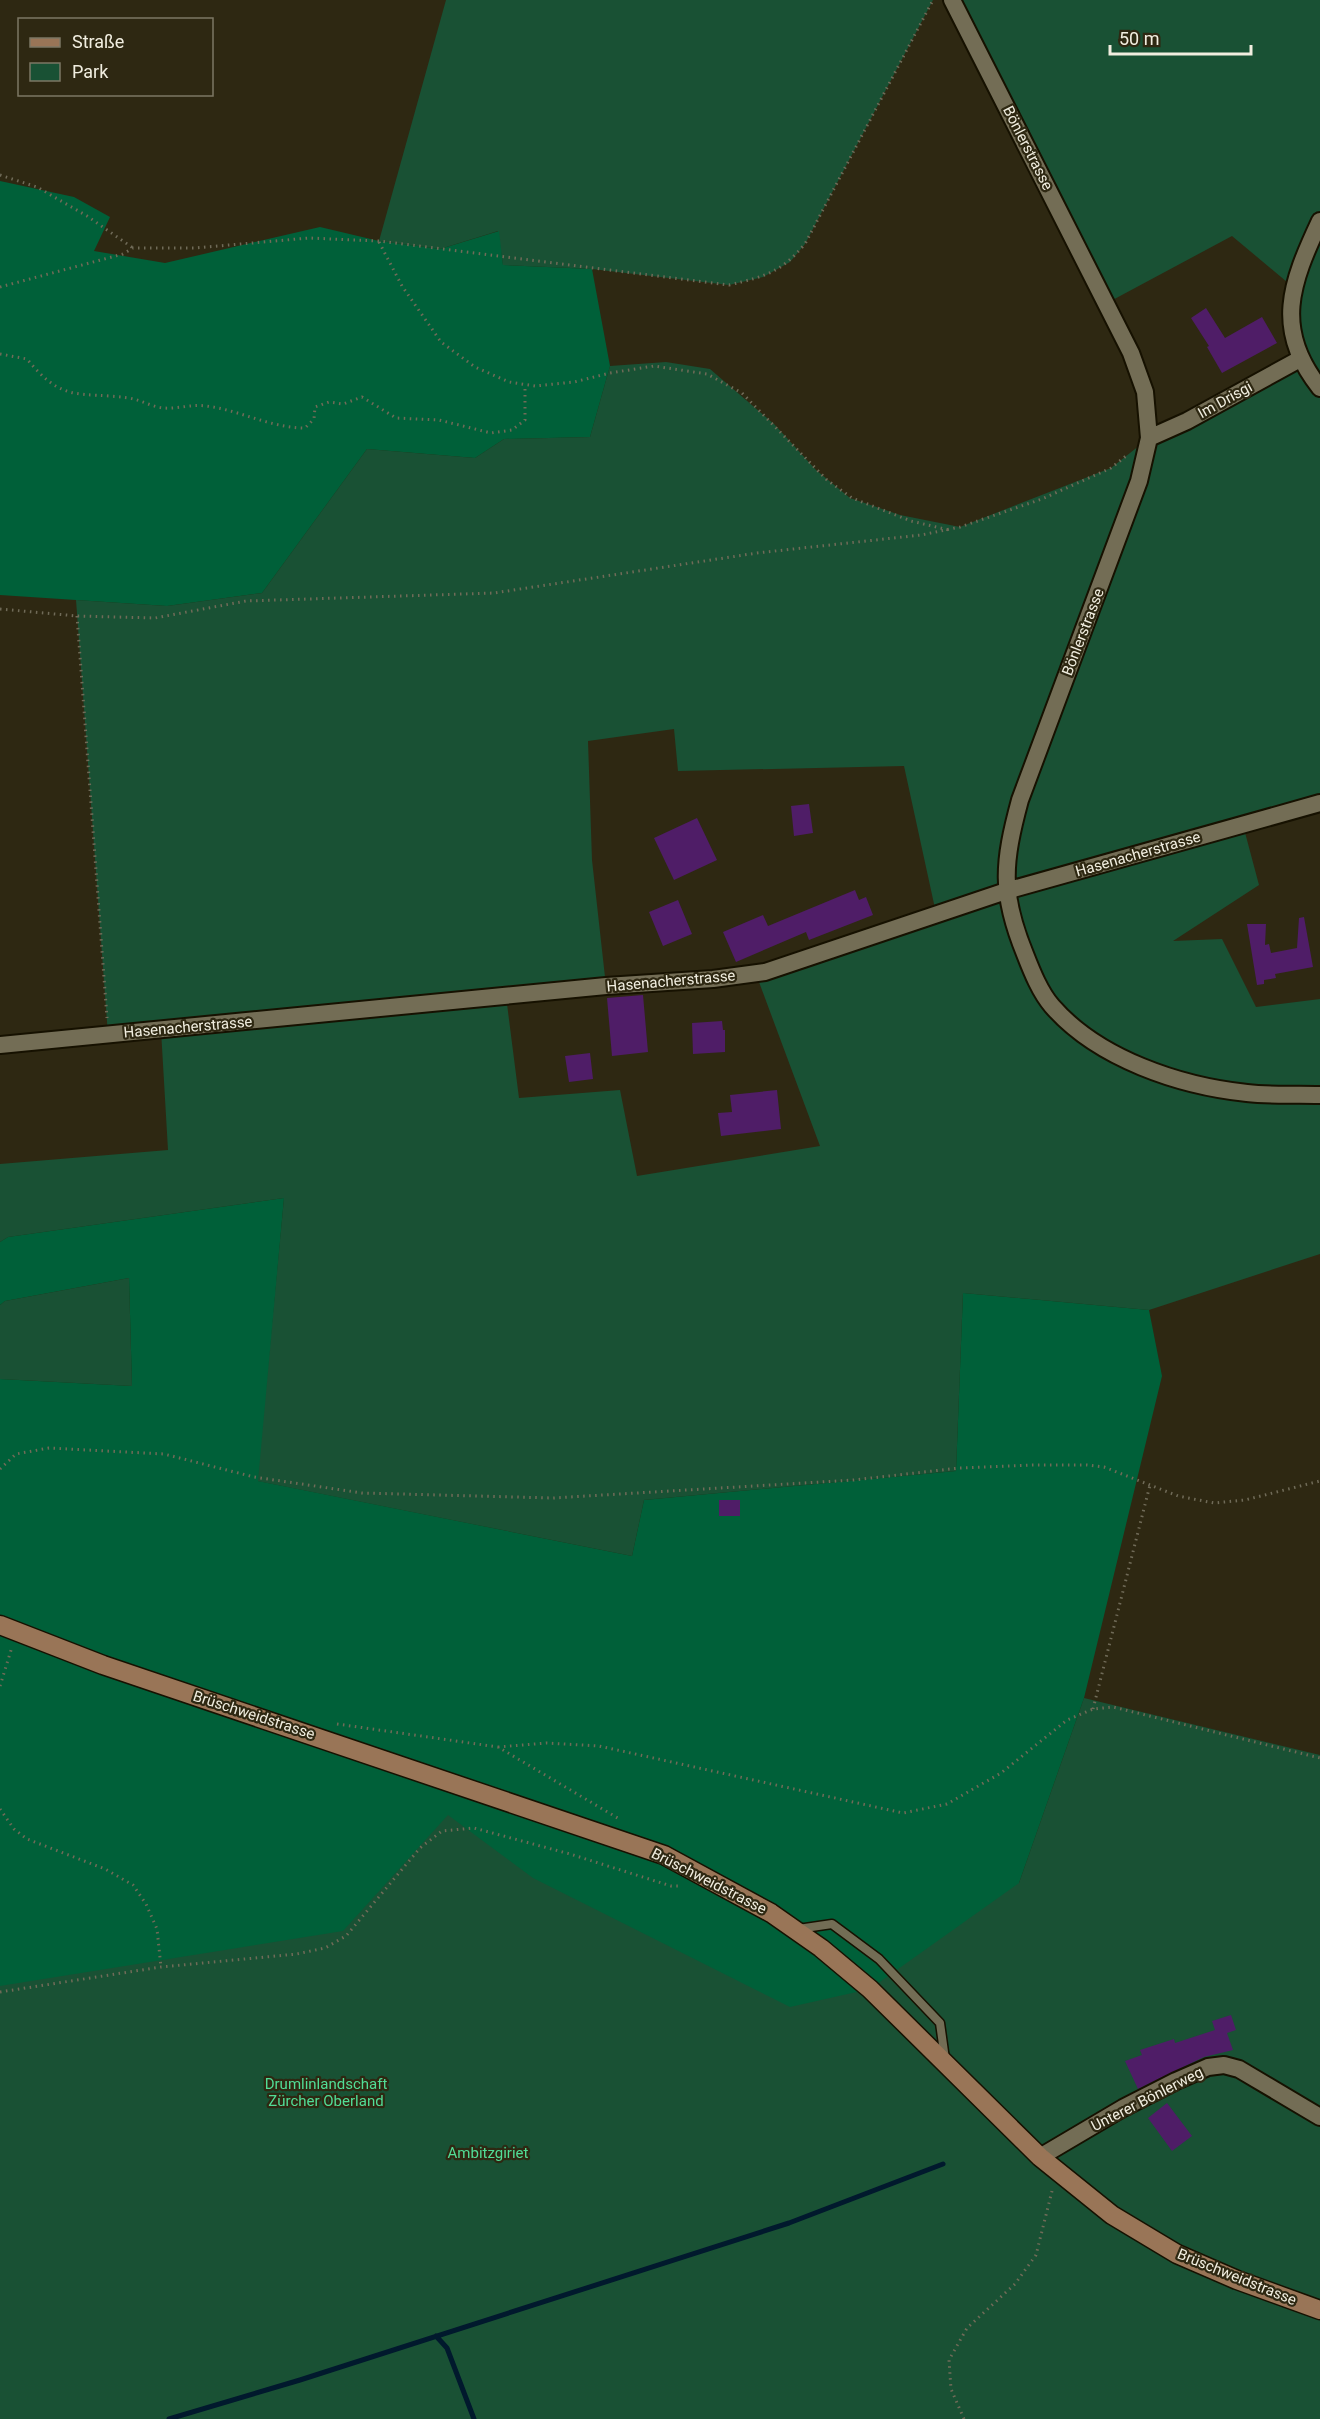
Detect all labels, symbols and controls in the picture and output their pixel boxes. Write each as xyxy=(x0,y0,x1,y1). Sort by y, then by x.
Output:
legend xyxy=(18,18,213,96)
scale bar xyxy=(1110,18,1251,56)
text: 50 m xyxy=(1119,28,1159,49)
text: Straße xyxy=(72,31,124,52)
text: Park xyxy=(72,61,109,82)
street label: Bönlerstrasse xyxy=(999,103,1057,193)
street label: Im Drisgi xyxy=(1195,378,1255,422)
street label: Bönlerstrasse xyxy=(1058,586,1108,678)
street label: Hasenacherstrasse xyxy=(1073,828,1203,880)
street label: Hasenacherstrasse xyxy=(606,966,736,996)
street label: Hasenacherstrasse xyxy=(123,1012,253,1042)
street label: Brüschweidstrasse xyxy=(191,1687,317,1743)
street label: Brüschweidstrasse xyxy=(648,1844,770,1918)
street label: Unterer Bönlerweg xyxy=(1088,2063,1206,2135)
park label: Drumlinlandschaft Zürcher Oberland xyxy=(265,2075,387,2110)
park label: Ambitzgiriet xyxy=(448,2144,529,2162)
street label: Brüschweidstrasse xyxy=(1175,2245,1299,2309)

